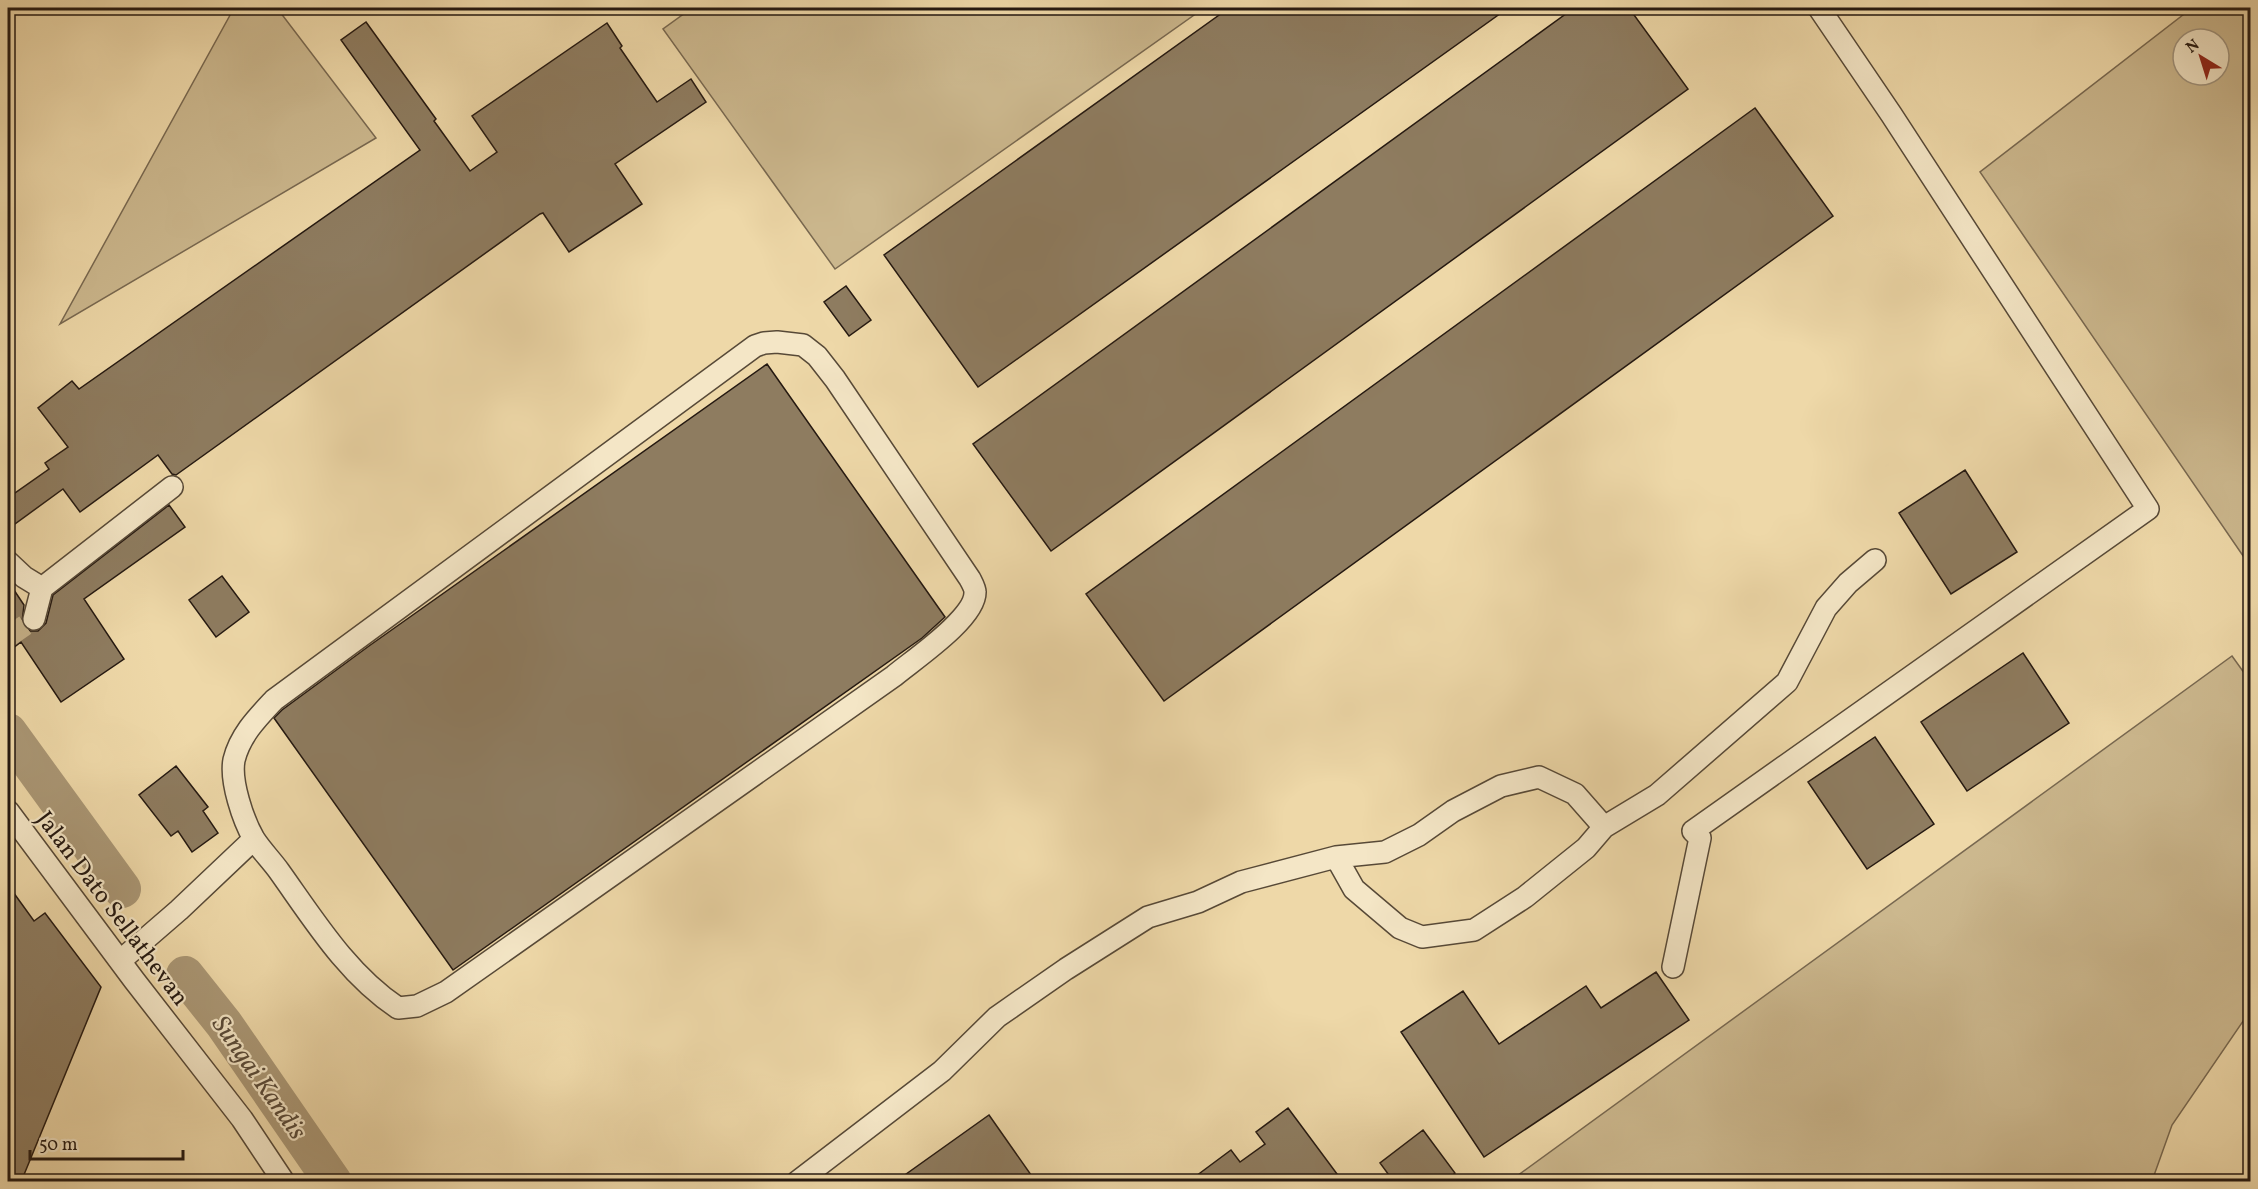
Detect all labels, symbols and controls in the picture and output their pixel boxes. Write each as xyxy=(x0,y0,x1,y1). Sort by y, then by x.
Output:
north arrow xyxy=(2171,27,2231,87)
text: N xyxy=(2182,34,2205,59)
street label: Jalan Dato Sellathevan xyxy=(27,805,196,1014)
water label: Sungai Kandis xyxy=(202,1009,315,1148)
scale bar xyxy=(30,1123,183,1161)
text: 50 m xyxy=(39,1133,78,1158)

